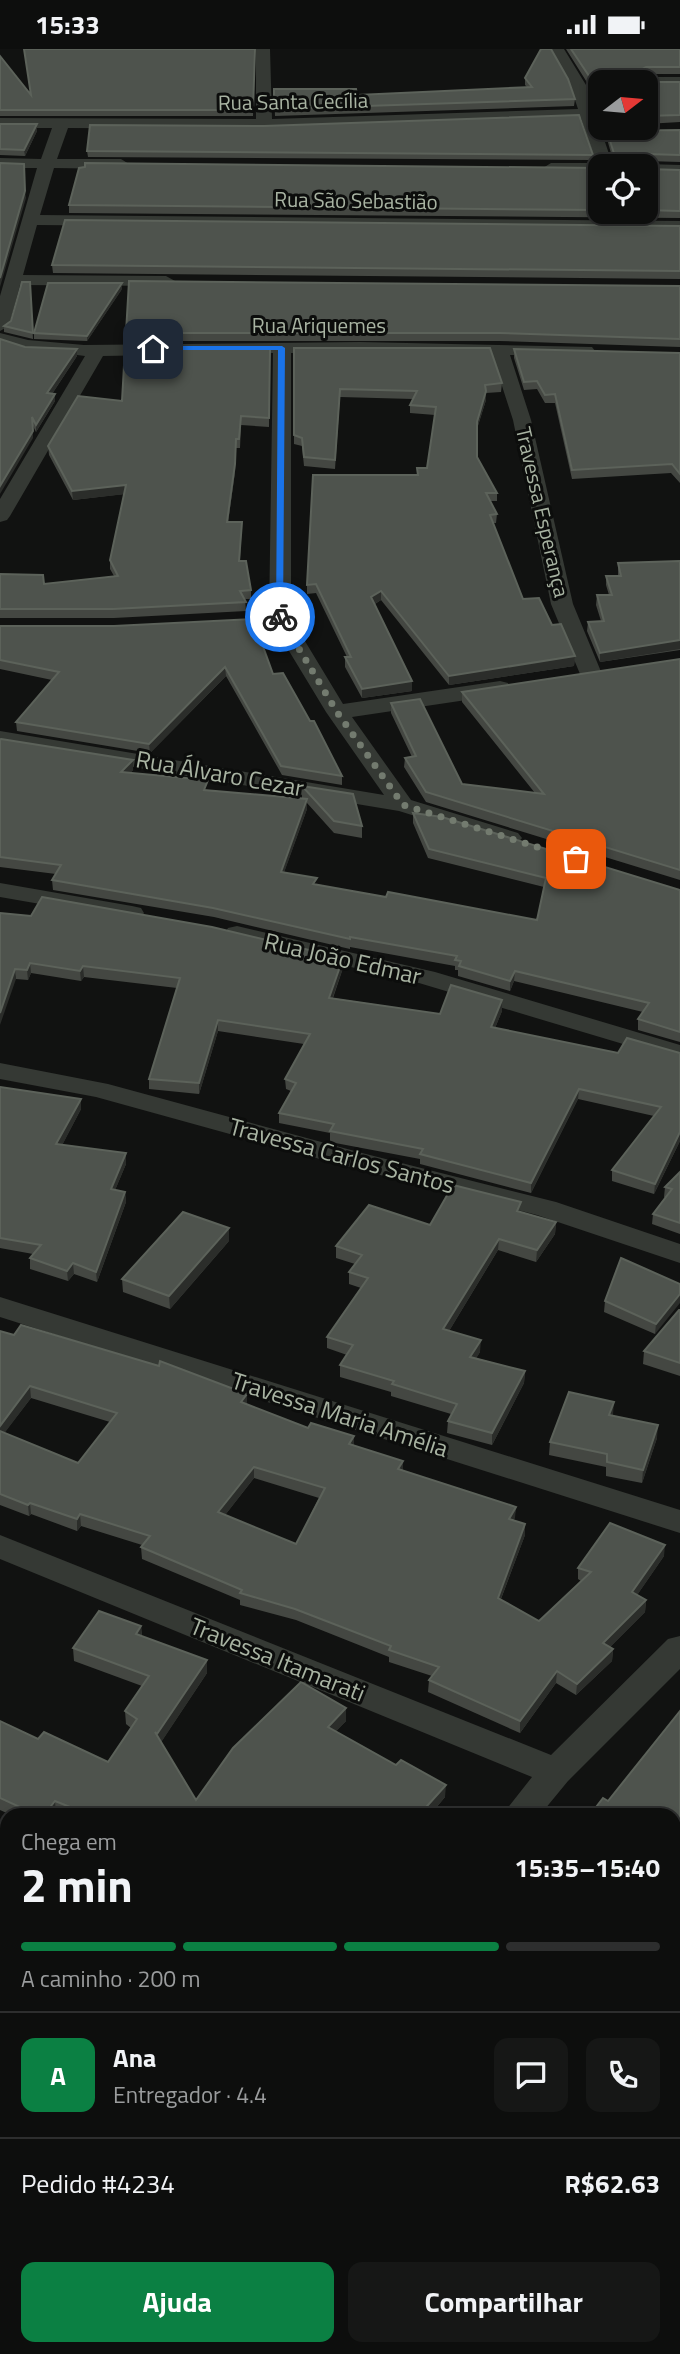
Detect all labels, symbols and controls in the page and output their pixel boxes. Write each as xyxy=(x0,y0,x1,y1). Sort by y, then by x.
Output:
text: 15:33 xyxy=(35,5,100,44)
north arrow xyxy=(588,70,658,140)
map controls xyxy=(588,70,658,224)
street label: Rua Santa Cecília xyxy=(217,84,369,118)
button: locate xyxy=(588,154,658,224)
street label: Rua São Sebastião xyxy=(274,183,438,217)
street label: Rua Ariquemes xyxy=(252,309,386,341)
pin xyxy=(123,319,183,379)
icon: home xyxy=(134,330,172,368)
street label: Travessa Esperança xyxy=(508,424,578,601)
courier xyxy=(245,582,315,652)
icon: bike xyxy=(261,598,299,636)
street label: Rua Álvaro Cezar xyxy=(133,740,307,806)
pin xyxy=(546,829,606,889)
icon: bag xyxy=(557,840,595,878)
street label: Rua João Edmar xyxy=(261,922,425,994)
street label: Travessa Carlos Santos xyxy=(225,1108,459,1202)
street label: Travessa Maria Amélia xyxy=(227,1362,453,1466)
street label: Travessa Itamarati xyxy=(185,1607,371,1711)
text: Chega em xyxy=(21,1824,117,1859)
text: 15:35–15:40 xyxy=(514,1848,660,1887)
text: 2 min xyxy=(21,1850,133,1920)
text: A caminho · 200 m xyxy=(21,1961,200,1996)
text: Ana xyxy=(113,2038,156,2077)
button: chat xyxy=(494,2038,568,2112)
button: phone xyxy=(586,2038,660,2112)
text: A xyxy=(50,2056,66,2095)
text: Entregador · 4.4 xyxy=(113,2077,267,2112)
text: Pedido #4234 xyxy=(21,2164,175,2203)
text: R$62.63 xyxy=(564,2164,660,2203)
button: Ajuda xyxy=(21,2262,334,2342)
button: Compartilhar xyxy=(348,2262,660,2342)

